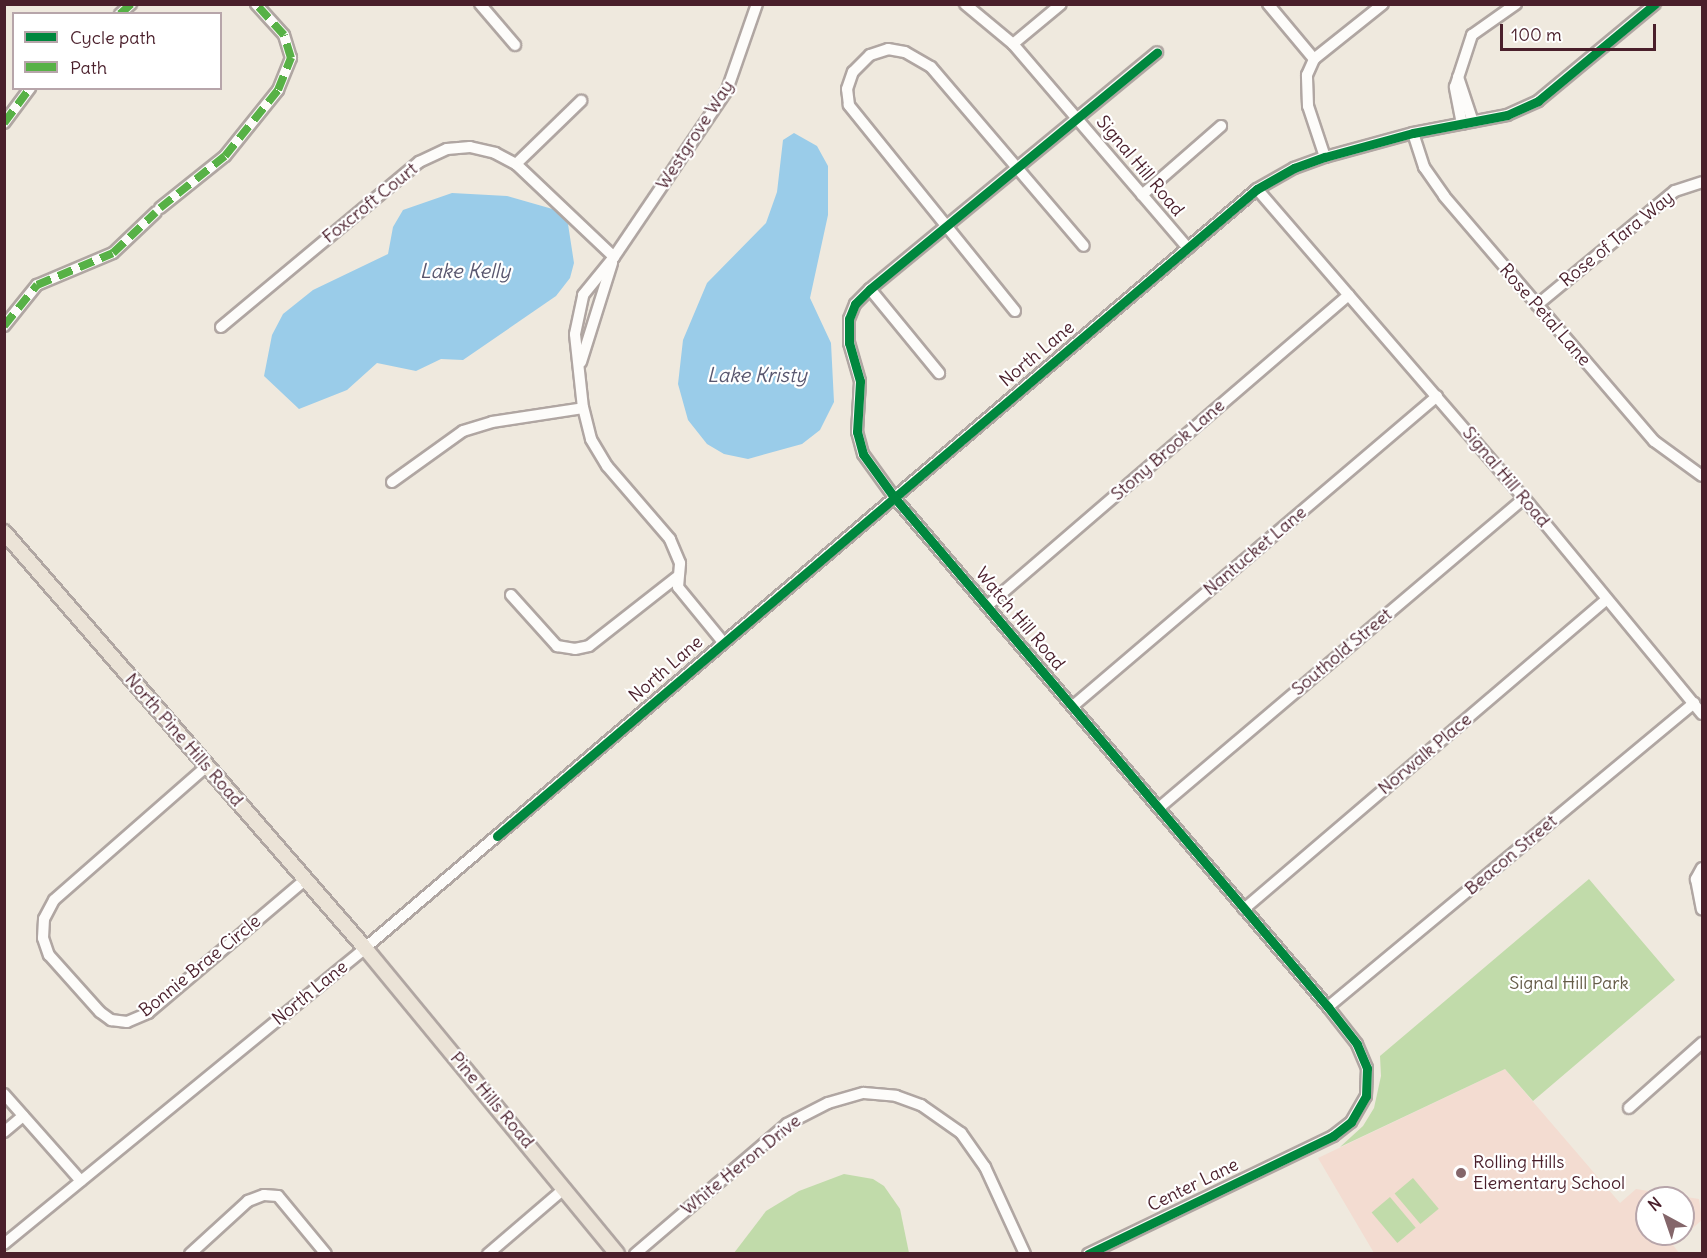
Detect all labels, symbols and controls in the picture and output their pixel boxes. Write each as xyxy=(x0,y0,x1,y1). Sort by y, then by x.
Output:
legend xyxy=(12,12,222,90)
scale bar xyxy=(1503,12,1659,50)
text: 100 m xyxy=(1511,23,1562,46)
text: Cycle path xyxy=(70,26,156,49)
text: Path xyxy=(70,56,107,79)
street label: Westgrove Way xyxy=(652,76,738,194)
street label: Signal Hill Road xyxy=(1092,111,1188,221)
street label: Foxcroft Court xyxy=(318,158,422,248)
street label: Rose of Tara Way xyxy=(1556,186,1678,292)
water label: Lake Kelly xyxy=(420,258,510,282)
street label: Rose Petal Lane xyxy=(1495,260,1595,370)
street label: North Lane xyxy=(995,317,1079,391)
water label: Lake Kristy xyxy=(707,362,807,386)
street label: Stony Brook Lane xyxy=(1107,395,1229,505)
street label: Signal Hill Road xyxy=(1458,422,1554,532)
street label: Nantucket Lane xyxy=(1199,502,1311,600)
street label: Watch Hill Road xyxy=(971,563,1069,675)
street label: Southold Street xyxy=(1288,604,1396,700)
street label: North Lane xyxy=(625,631,707,707)
street label: North Pine Hills Road xyxy=(120,669,248,811)
street label: Norwalk Place xyxy=(1374,709,1476,799)
street label: Beacon Street xyxy=(1461,810,1561,900)
street label: Bonnie Brae Circle xyxy=(135,910,265,1022)
street label: North Lane xyxy=(268,956,352,1030)
park label: Signal Hill Park xyxy=(1509,972,1629,994)
street label: Pine Hills Road xyxy=(445,1047,539,1153)
street label: White Heron Drive xyxy=(677,1110,805,1220)
place label: Rolling Hills Elementary School xyxy=(1473,1152,1625,1194)
street label: Center Lane xyxy=(1144,1154,1242,1216)
marker: Rolling Hills Elementary School xyxy=(1454,1166,1468,1180)
north arrow xyxy=(1635,1186,1695,1246)
text: N xyxy=(1644,1193,1665,1215)

